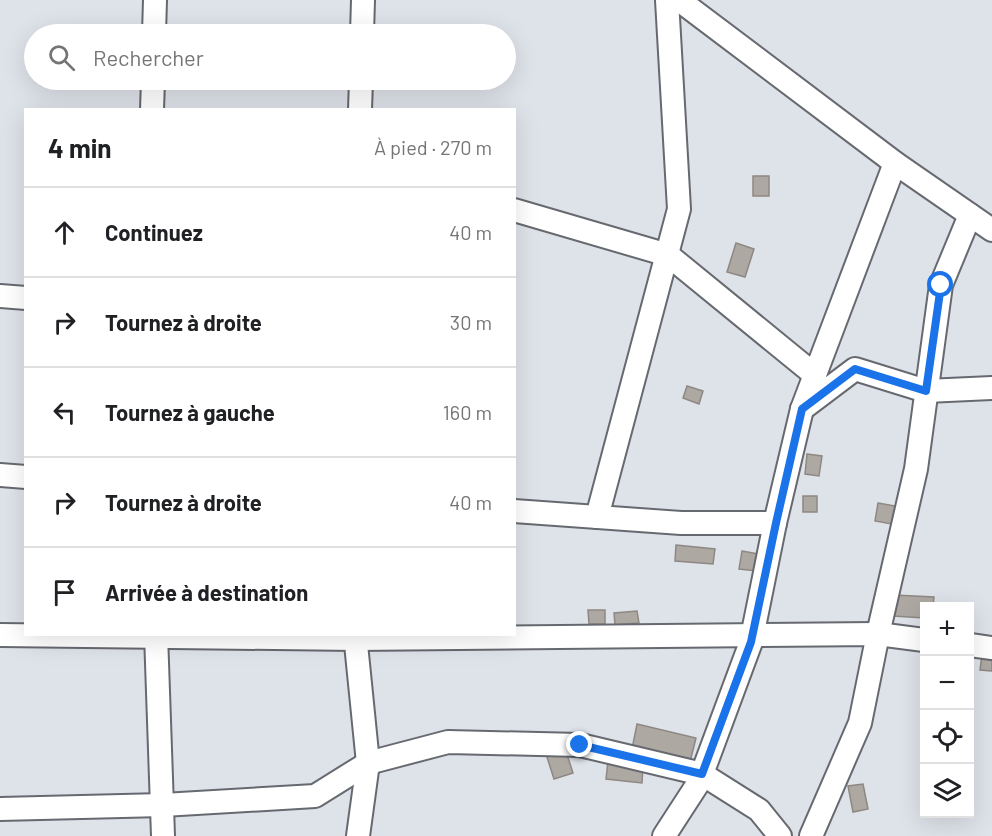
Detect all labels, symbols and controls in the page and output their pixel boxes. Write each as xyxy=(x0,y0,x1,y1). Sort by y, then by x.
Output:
search box xyxy=(24,24,516,90)
icon: search xyxy=(45,41,78,74)
text: Rechercher xyxy=(93,44,204,70)
text: 4 min xyxy=(48,132,112,163)
text: À pied · 270 m xyxy=(374,135,492,159)
icon: ahead xyxy=(48,216,81,249)
text: Continuez xyxy=(105,219,203,245)
text: 40 m xyxy=(449,220,492,244)
route start xyxy=(927,271,953,297)
icon: right xyxy=(48,306,81,339)
text: Tournez à droite xyxy=(105,309,262,335)
text: 30 m xyxy=(450,310,492,334)
icon: left xyxy=(48,396,81,429)
text: Tournez à gauche xyxy=(105,399,275,425)
text: 160 m xyxy=(443,400,492,424)
icon: right xyxy=(48,486,81,519)
text: Tournez à droite xyxy=(105,489,262,515)
text: 40 m xyxy=(449,490,492,514)
icon: arrive xyxy=(48,576,81,609)
text: Arrivée à destination xyxy=(105,579,308,605)
map controls xyxy=(920,602,974,818)
button: + xyxy=(920,602,974,656)
button: − xyxy=(920,656,974,710)
button: locate xyxy=(920,710,974,764)
route end xyxy=(566,731,592,757)
button: layers xyxy=(920,764,974,818)

